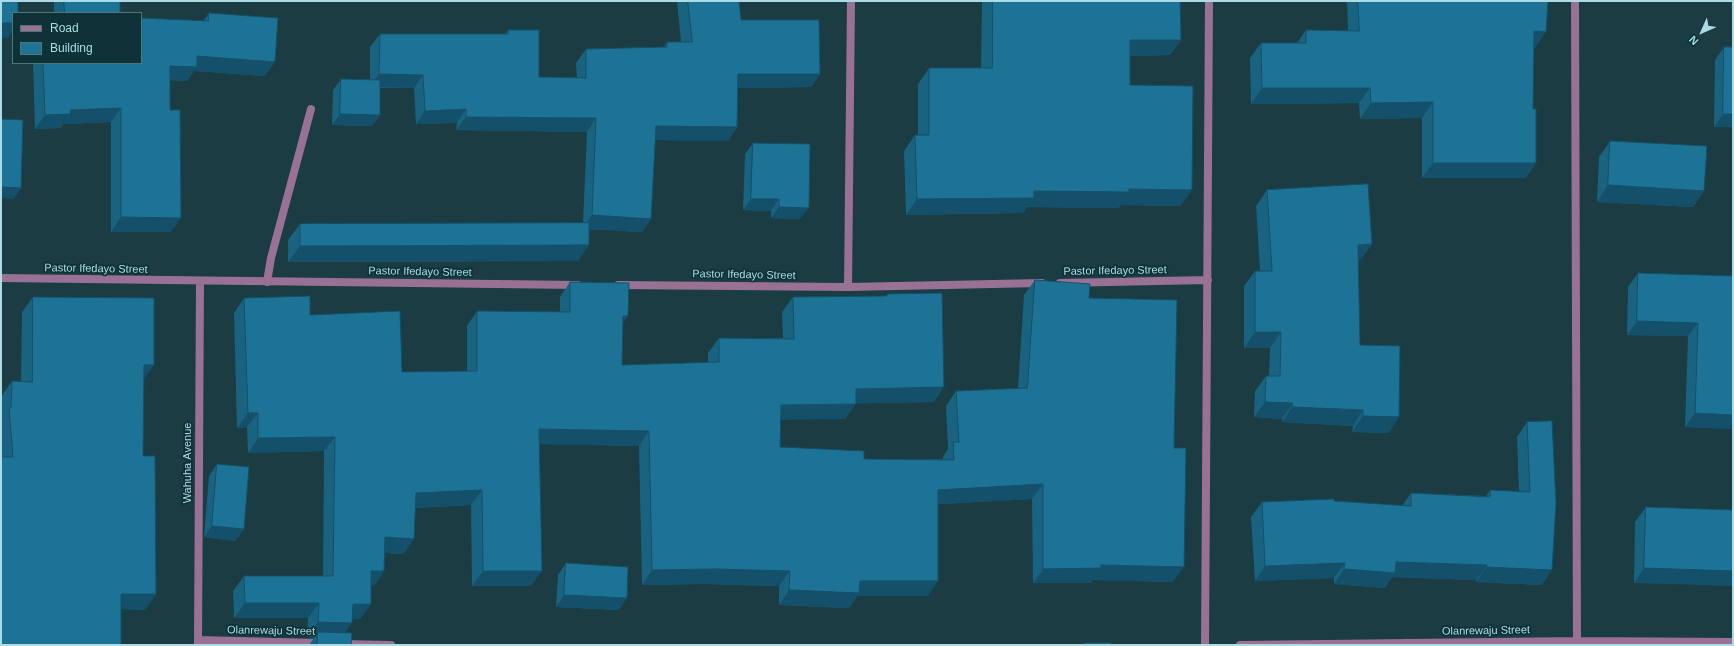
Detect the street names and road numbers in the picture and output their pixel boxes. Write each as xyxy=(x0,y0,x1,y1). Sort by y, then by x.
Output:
street label: Pastor Ifedayo Street xyxy=(44,261,148,277)
street label: Pastor Ifedayo Street xyxy=(1063,263,1167,279)
street label: Pastor Ifedayo Street xyxy=(368,264,472,280)
street label: Pastor Ifedayo Street xyxy=(692,267,796,283)
street label: Wahuha Avenue xyxy=(181,423,195,503)
street label: Olanrewaju Street xyxy=(227,624,315,638)
street label: Olanrewaju Street xyxy=(1442,624,1530,638)

